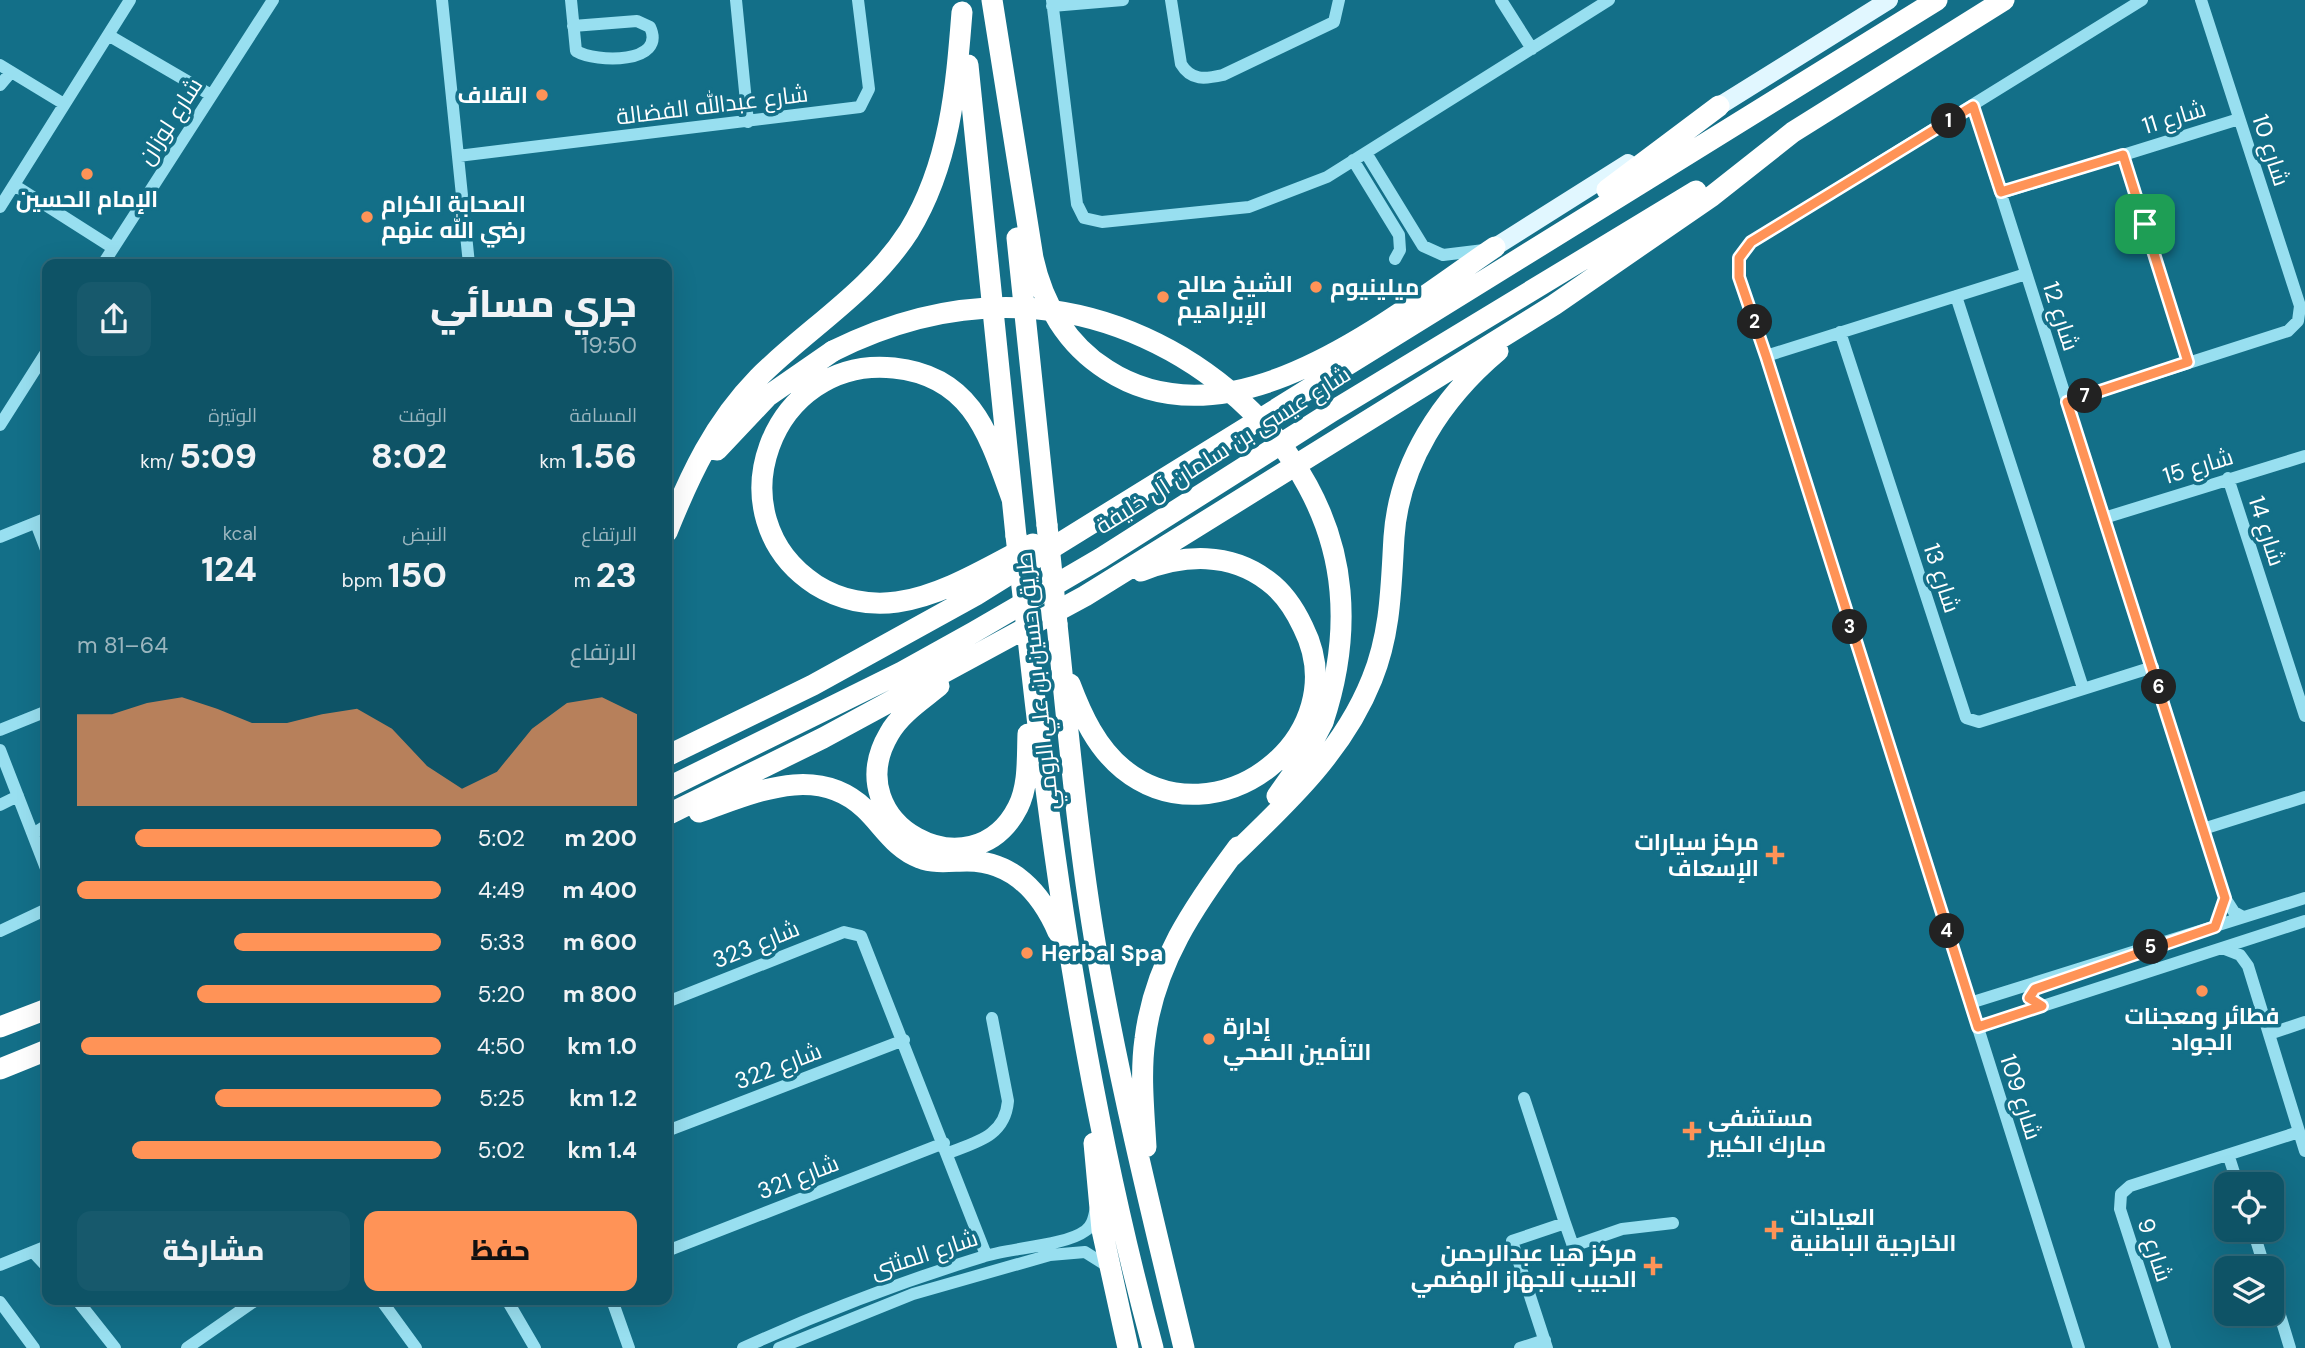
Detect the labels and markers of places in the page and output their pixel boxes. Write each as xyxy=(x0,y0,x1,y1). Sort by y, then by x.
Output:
place label: القلاف xyxy=(457,80,528,110)
marker: القلاف xyxy=(534,87,550,103)
pin: 1 xyxy=(1932,104,1966,138)
marker: الإمام الحسين xyxy=(79,166,95,182)
place label: الإمام الحسين xyxy=(16,184,158,215)
place label: الصحابة الكرام رضي الله عنهم xyxy=(381,189,526,248)
pin xyxy=(2115,194,2175,254)
marker: الصحابة الكرام رضي الله عنهم xyxy=(359,209,375,225)
place label: الشيخ صالح الإبراهيم xyxy=(1177,269,1293,326)
place label: ميلينيوم xyxy=(1330,272,1420,303)
marker: ميلينيوم xyxy=(1308,279,1324,295)
marker: الشيخ صالح الإبراهيم xyxy=(1155,289,1171,305)
pin: 2 xyxy=(1738,304,1772,340)
pin: 7 xyxy=(2068,378,2102,414)
pin: 3 xyxy=(1832,610,1868,644)
pin: 6 xyxy=(2142,670,2176,704)
place label: مركز سيارات الإسعاف xyxy=(1634,827,1759,883)
marker: مركز سيارات الإسعاف xyxy=(1765,845,1785,865)
pin: 4 xyxy=(1930,914,1965,948)
pin: 5 xyxy=(2134,930,2168,964)
place label: Herbal Spa xyxy=(1041,938,1163,968)
marker: Herbal Spa xyxy=(1019,945,1035,961)
marker: فطائر ومعجنات الجواد xyxy=(2194,983,2210,999)
place label: فطائر ومعجنات الجواد xyxy=(2125,1001,2279,1057)
place label: إدارة التأمين الصحي xyxy=(1223,1011,1371,1071)
marker: إدارة التأمين الصحي xyxy=(1201,1031,1217,1047)
place label: مستشفى مبارك الكبير xyxy=(1707,1103,1826,1159)
marker: مستشفى مبارك الكبير xyxy=(1682,1121,1702,1141)
place label: العيادات الخارجية الباطنية xyxy=(1790,1202,1957,1258)
marker: العيادات الخارجية الباطنية xyxy=(1764,1220,1784,1240)
place label: مركز هيا عبدالرحمن الحبيب للجهاز الهضمي xyxy=(1411,1238,1637,1298)
marker: مركز هيا عبدالرحمن الحبيب للجهاز الهضمي xyxy=(1643,1256,1663,1276)

